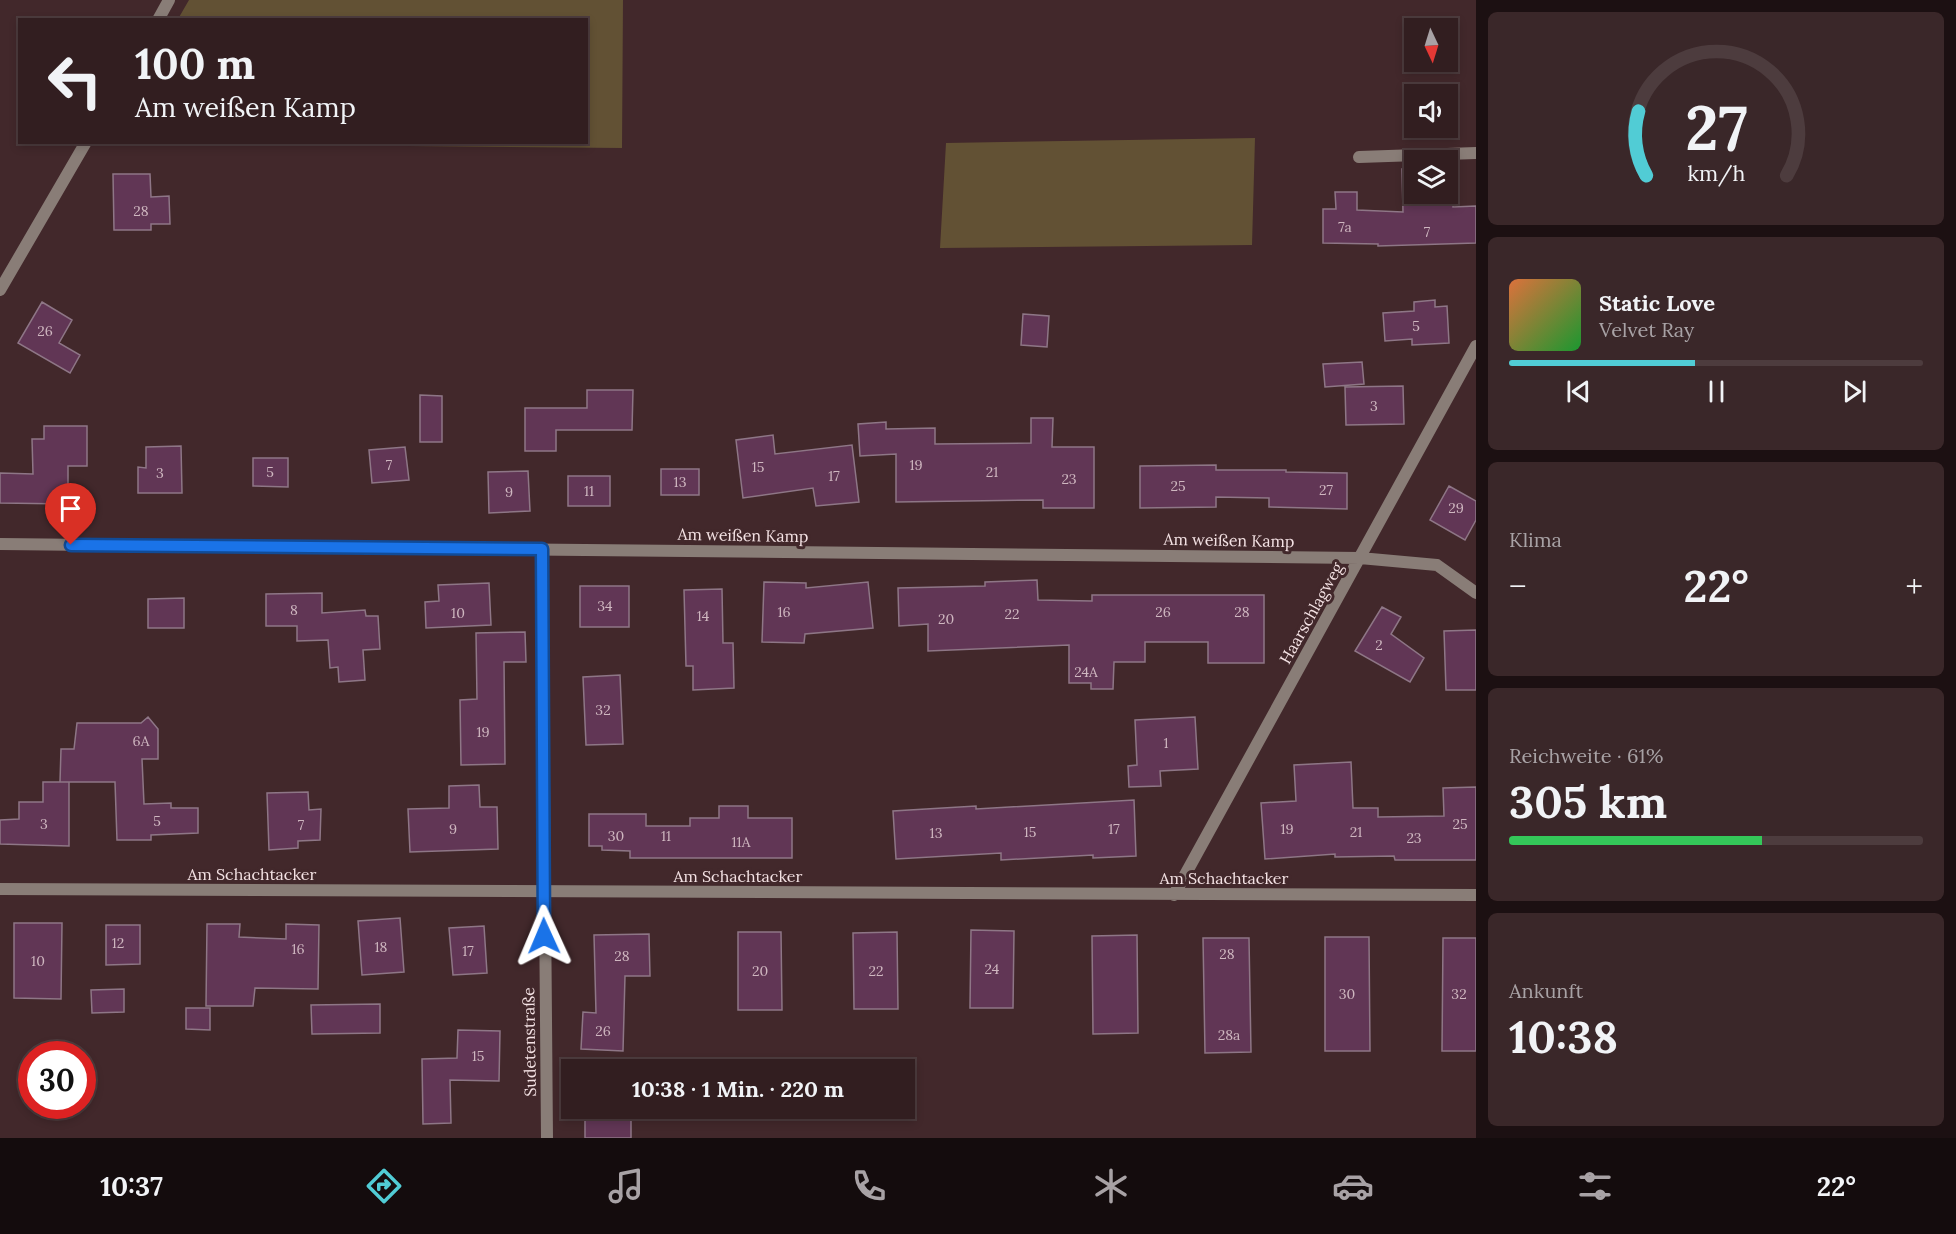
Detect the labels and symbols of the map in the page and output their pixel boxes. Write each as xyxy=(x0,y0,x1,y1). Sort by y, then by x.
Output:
north arrow xyxy=(1404,18,1458,72)
house number: 28 xyxy=(133,202,149,220)
house number: 7a xyxy=(1338,218,1352,236)
house number: 7 xyxy=(1424,223,1431,241)
house number: 5 xyxy=(1412,317,1420,335)
house number: 26 xyxy=(37,322,53,340)
house number: 3 xyxy=(1370,397,1378,415)
house number: 7 xyxy=(386,456,393,474)
house number: 19 xyxy=(909,456,923,474)
house number: 15 xyxy=(752,458,764,476)
house number: 5 xyxy=(266,463,274,481)
house number: 21 xyxy=(986,463,998,481)
house number: 3 xyxy=(156,464,164,482)
house number: 17 xyxy=(828,467,840,485)
house number: 23 xyxy=(1061,470,1077,488)
house number: 13 xyxy=(674,473,687,491)
house number: 25 xyxy=(1170,477,1186,495)
house number: 27 xyxy=(1319,481,1334,499)
house number: 11 xyxy=(584,482,594,500)
pin xyxy=(45,483,96,545)
house number: 9 xyxy=(505,483,513,501)
house number: 29 xyxy=(1448,499,1464,517)
street label: Am weißen Kamp xyxy=(676,524,809,546)
street label: Am weißen Kamp xyxy=(1162,529,1295,551)
street label: Haarschlagweg xyxy=(1275,558,1348,667)
house number: 34 xyxy=(597,597,613,615)
house number: 8 xyxy=(290,601,298,619)
house number: 16 xyxy=(777,603,791,621)
house number: 26 xyxy=(1155,603,1171,621)
house number: 28 xyxy=(1234,603,1250,621)
house number: 10 xyxy=(451,604,465,622)
house number: 22 xyxy=(1004,605,1020,623)
house number: 14 xyxy=(697,607,710,625)
house number: 20 xyxy=(938,610,954,628)
house number: 2 xyxy=(1375,636,1383,654)
house number: 24A xyxy=(1074,663,1098,681)
house number: 32 xyxy=(595,701,611,719)
house number: 19 xyxy=(476,723,490,741)
house number: 6A xyxy=(133,732,150,750)
house number: 1 xyxy=(1163,734,1169,752)
house number: 5 xyxy=(153,812,161,830)
house number: 3 xyxy=(40,815,48,833)
house number: 25 xyxy=(1452,815,1468,833)
house number: 7 xyxy=(298,816,305,834)
house number: 9 xyxy=(449,820,457,838)
house number: 17 xyxy=(1108,820,1120,838)
house number: 19 xyxy=(1280,820,1294,838)
house number: 15 xyxy=(1024,823,1036,841)
house number: 21 xyxy=(1350,823,1362,841)
house number: 13 xyxy=(930,824,943,842)
house number: 30 xyxy=(608,827,624,845)
house number: 11 xyxy=(661,827,671,845)
house number: 23 xyxy=(1406,829,1422,847)
house number: 11A xyxy=(731,833,751,851)
street label: Am Schachtacker xyxy=(187,864,317,884)
street label: Am Schachtacker xyxy=(673,866,803,886)
street label: Am Schachtacker xyxy=(1159,868,1289,888)
position arrow xyxy=(512,904,576,968)
house number: 12 xyxy=(112,934,124,952)
house number: 18 xyxy=(375,938,388,956)
house number: 16 xyxy=(291,940,305,958)
house number: 17 xyxy=(462,942,474,960)
house number: 28 xyxy=(1219,945,1235,963)
house number: 28 xyxy=(614,947,630,965)
house number: 10 xyxy=(31,952,45,970)
house number: 24 xyxy=(985,960,1000,978)
house number: 20 xyxy=(752,962,768,980)
house number: 22 xyxy=(868,962,884,980)
house number: 30 xyxy=(1339,985,1355,1003)
house number: 32 xyxy=(1451,985,1467,1003)
street label: Sudetenstraße xyxy=(518,987,540,1097)
house number: 26 xyxy=(595,1022,611,1040)
house number: 28a xyxy=(1218,1026,1240,1044)
speed limit sign: 30 xyxy=(18,1041,96,1119)
house number: 15 xyxy=(472,1047,484,1065)

